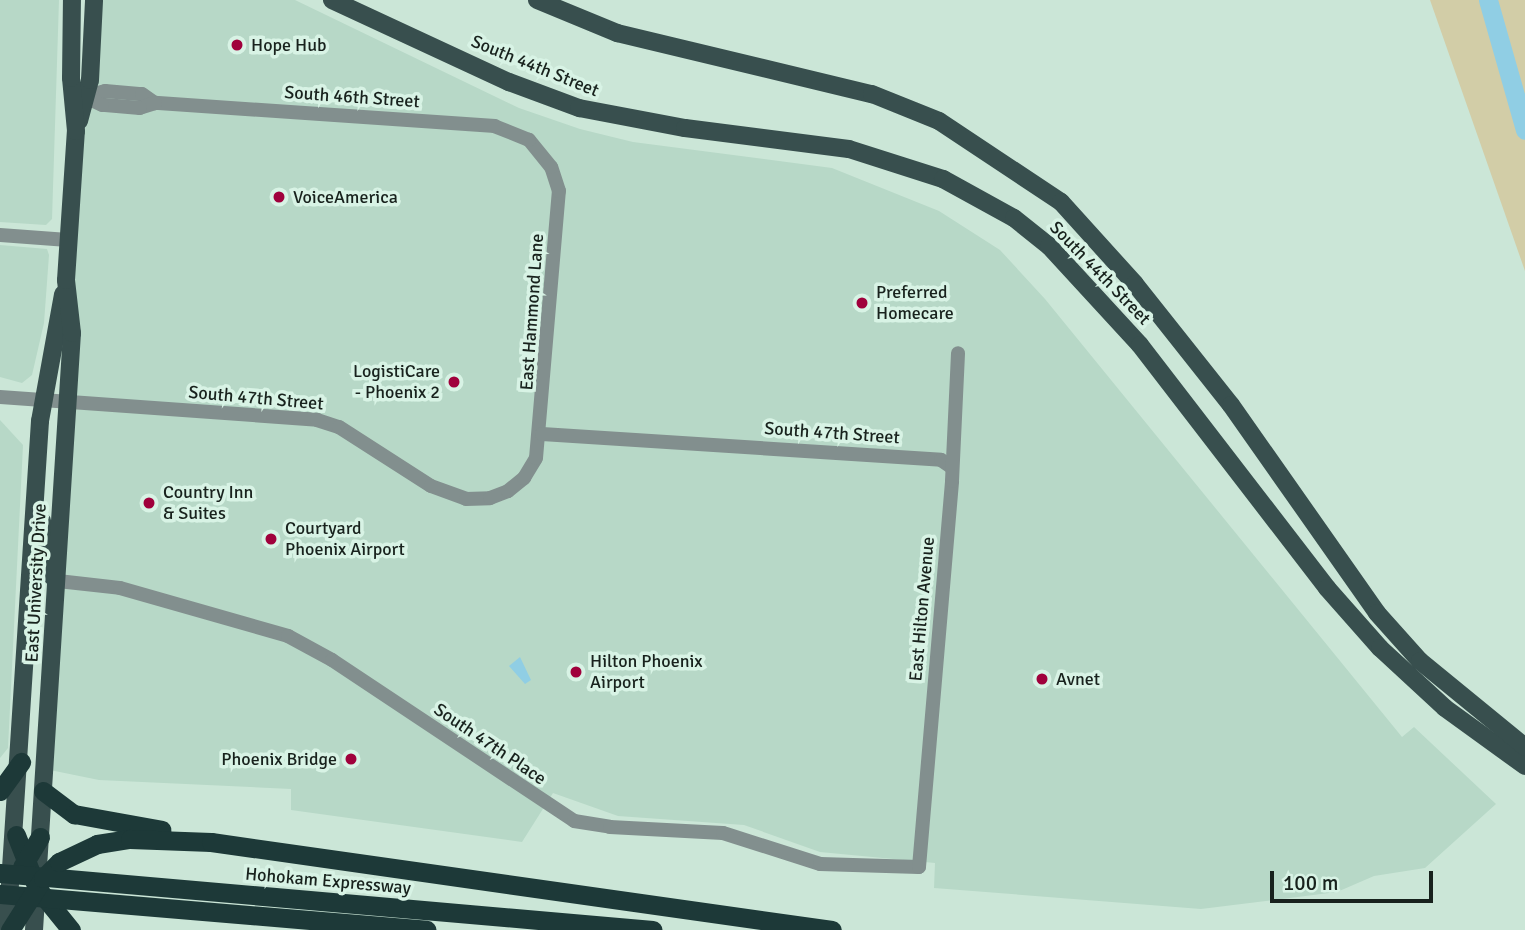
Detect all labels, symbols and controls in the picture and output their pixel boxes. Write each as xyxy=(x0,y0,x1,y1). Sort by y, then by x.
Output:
street label: South 44th Street xyxy=(468,31,602,101)
place label: Hope Hub xyxy=(251,34,326,56)
marker: Hope Hub xyxy=(229,37,245,53)
street label: South 46th Street xyxy=(284,81,420,113)
place label: VoiceAmerica xyxy=(293,186,398,208)
marker: VoiceAmerica xyxy=(271,189,287,205)
street label: South 44th Street xyxy=(1045,217,1155,329)
street label: East Hammond Lane xyxy=(516,233,548,391)
place label: Preferred Homecare xyxy=(876,282,954,324)
marker: Preferred Homecare xyxy=(854,295,870,311)
place label: LogistiCare - Phoenix 2 xyxy=(353,361,440,404)
marker: LogistiCare - Phoenix 2 xyxy=(446,374,462,390)
street label: South 47th Street xyxy=(187,381,325,415)
street label: South 47th Street xyxy=(764,417,900,449)
place label: Country Inn & Suites xyxy=(163,482,253,524)
marker: Country Inn & Suites xyxy=(141,495,157,511)
street label: East University Drive xyxy=(21,503,51,663)
place label: Courtyard Phoenix Airport xyxy=(285,518,405,560)
marker: Courtyard Phoenix Airport xyxy=(263,531,279,547)
street label: East Hilton Avenue xyxy=(905,536,939,682)
place label: Hilton Phoenix Airport xyxy=(590,651,703,694)
marker: Hilton Phoenix Airport xyxy=(568,664,584,680)
place label: Avnet xyxy=(1056,668,1100,690)
marker: Avnet xyxy=(1034,671,1050,687)
street label: South 47th Place xyxy=(430,698,550,790)
place label: Phoenix Bridge xyxy=(221,748,337,770)
marker: Phoenix Bridge xyxy=(343,751,359,767)
scale bar xyxy=(1273,856,1436,900)
street label: Hohokam Expressway xyxy=(244,863,412,899)
text: 100 m xyxy=(1283,870,1338,896)

